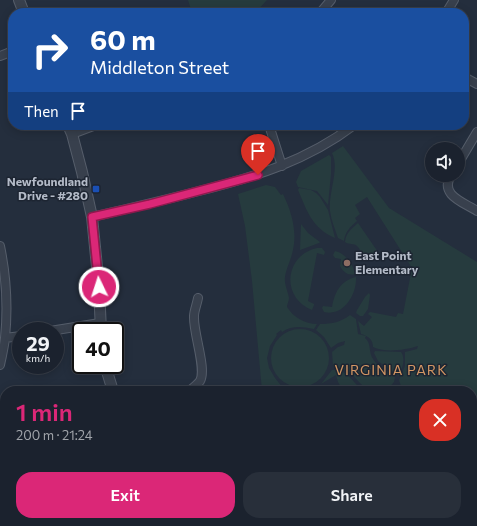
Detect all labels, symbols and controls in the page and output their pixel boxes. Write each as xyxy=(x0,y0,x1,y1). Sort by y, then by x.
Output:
text: 60 m xyxy=(90,22,156,56)
icon: right xyxy=(24,24,76,76)
text: Middleton Street xyxy=(90,56,229,78)
icon: arrive xyxy=(67,100,89,122)
text: Then xyxy=(24,102,59,120)
pin xyxy=(241,134,275,175)
icon: arrive xyxy=(247,140,269,162)
map controls xyxy=(425,142,465,182)
button: sound xyxy=(425,142,465,182)
place label: Newfoundland Drive - #280 xyxy=(7,174,88,202)
marker: Newfoundland Drive - #280 xyxy=(91,184,101,194)
place label: East Point Elementary xyxy=(355,248,419,276)
marker: East Point Elementary xyxy=(342,258,352,268)
position arrow xyxy=(78,266,120,308)
speed limit sign: 40 xyxy=(72,322,124,374)
text: 29 xyxy=(26,331,50,355)
text: km/h xyxy=(26,352,50,364)
district label: VIRGINIA PARK xyxy=(334,361,448,378)
text: 1 min xyxy=(16,397,73,426)
button: close xyxy=(419,399,461,441)
text: 200 m · 21:24 xyxy=(16,427,93,443)
button: Exit xyxy=(16,472,235,518)
button: Share xyxy=(243,472,461,518)

